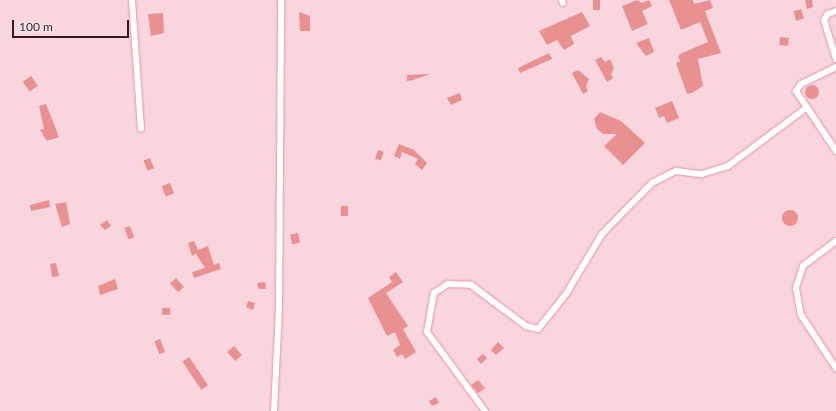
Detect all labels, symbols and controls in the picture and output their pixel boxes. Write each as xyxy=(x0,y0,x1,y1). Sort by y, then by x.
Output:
scale bar xyxy=(14,12,131,38)
text: 100 m xyxy=(19,19,53,34)

